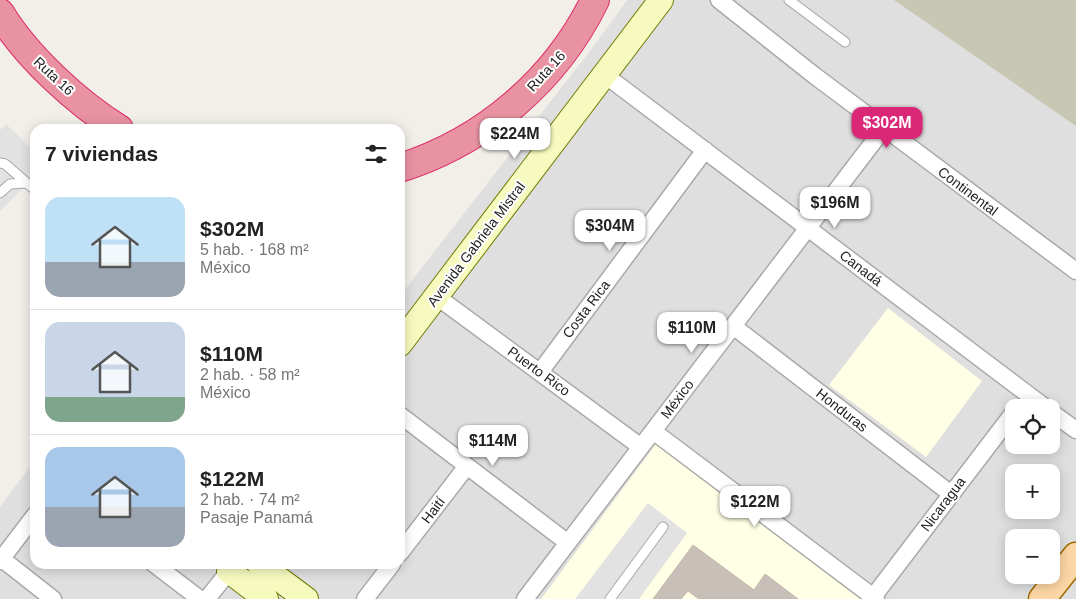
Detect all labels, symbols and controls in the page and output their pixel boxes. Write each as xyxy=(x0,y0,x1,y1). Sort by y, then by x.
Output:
street label: Ruta 16 xyxy=(524,47,568,95)
street label: Ruta 16 xyxy=(31,53,78,99)
pin: $302M xyxy=(852,106,922,149)
text: $302M xyxy=(863,114,911,131)
pin: $224M xyxy=(480,118,550,160)
text: $224M xyxy=(491,125,539,142)
icon: filters xyxy=(362,140,390,168)
text: 7 viviendas xyxy=(45,142,158,165)
street label: Continental xyxy=(935,163,1001,219)
street label: Avenida Gabriela Mistral xyxy=(424,178,528,310)
pin: $196M xyxy=(800,186,870,229)
text: $196M xyxy=(811,194,859,211)
pin: $304M xyxy=(575,210,645,252)
icon: home xyxy=(85,217,145,277)
text: $302M xyxy=(200,217,264,240)
text: $304M xyxy=(586,217,634,234)
text: 5 hab. · 168 m² xyxy=(200,241,309,258)
street label: Canadá xyxy=(837,247,886,289)
text: México xyxy=(200,259,251,276)
street label: Costa Rica xyxy=(559,277,613,341)
pin: $110M xyxy=(657,312,727,354)
text: $110M xyxy=(668,319,716,336)
icon: home xyxy=(85,342,145,402)
text: $110M xyxy=(200,342,263,365)
street label: Puerto Rico xyxy=(505,343,573,399)
text: 2 hab. · 58 m² xyxy=(200,366,300,383)
street label: México xyxy=(657,376,697,422)
text: México xyxy=(200,384,251,401)
street label: Honduras xyxy=(813,385,871,435)
map controls xyxy=(1005,399,1060,584)
button: locate xyxy=(1005,399,1060,454)
pin: $114M xyxy=(458,424,528,467)
text: $114M xyxy=(469,432,517,449)
button: + xyxy=(1005,464,1060,519)
icon: home xyxy=(85,467,145,527)
text: $122M xyxy=(200,467,264,490)
street label: Nicaragua xyxy=(917,474,969,534)
pin: $122M xyxy=(720,486,790,528)
text: 2 hab. · 74 m² xyxy=(200,491,300,508)
text: $122M xyxy=(731,493,779,510)
street label: Haití xyxy=(418,494,448,526)
text: Pasaje Panamá xyxy=(200,509,313,526)
button: − xyxy=(1005,529,1060,584)

